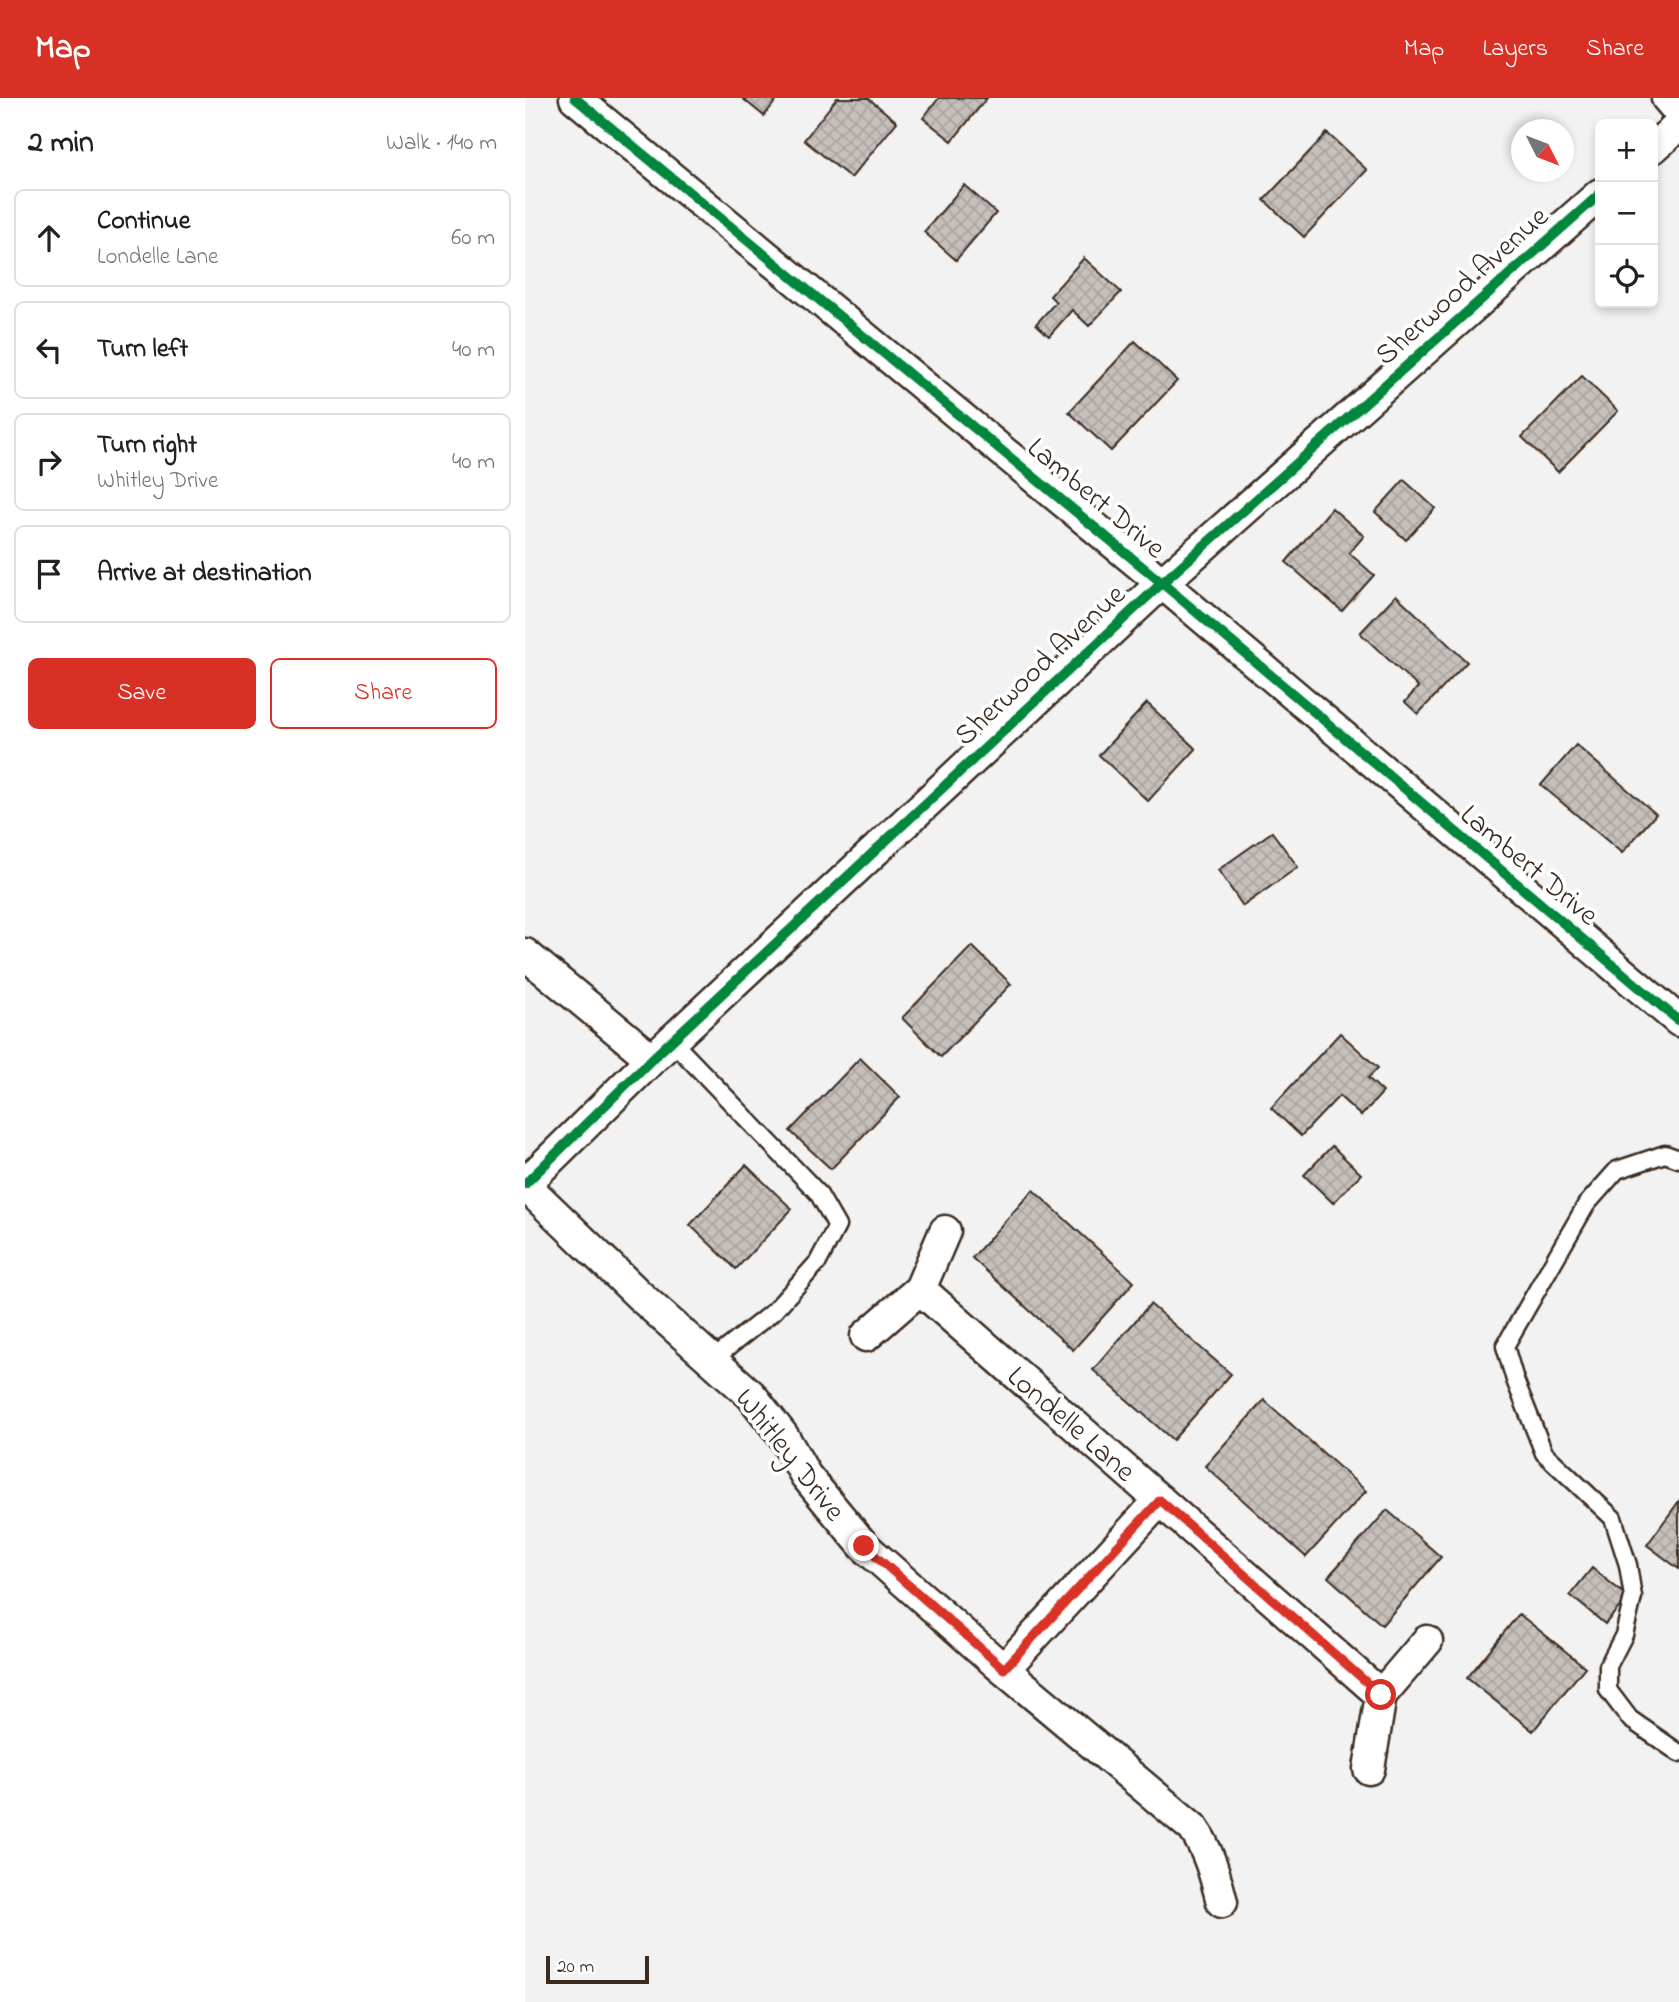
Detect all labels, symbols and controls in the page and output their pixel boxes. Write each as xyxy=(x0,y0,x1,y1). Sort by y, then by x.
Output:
text: Map xyxy=(35,25,91,73)
text: Map xyxy=(1404,32,1444,67)
text: Layers xyxy=(1482,32,1548,67)
text: Share xyxy=(1586,32,1644,67)
north arrow xyxy=(1511,119,1574,182)
map controls xyxy=(1595,119,1658,308)
button: + xyxy=(1595,119,1658,182)
text: 2 min xyxy=(28,122,94,166)
text: Walk · 140 m xyxy=(386,127,497,160)
button: − xyxy=(1595,182,1658,245)
street label: Sherwood Avenue xyxy=(1366,197,1560,377)
text: Continue xyxy=(97,203,190,241)
icon: ahead xyxy=(30,219,68,257)
text: 60 m xyxy=(451,222,495,255)
text: Londelle Lane xyxy=(97,241,218,274)
button: locate xyxy=(1595,245,1658,308)
icon: left xyxy=(30,331,68,369)
text: Turn left xyxy=(97,331,188,369)
text: 40 m xyxy=(452,334,495,367)
text: Turn right xyxy=(97,427,197,465)
street label: Lambert Drive xyxy=(1016,428,1175,571)
icon: right xyxy=(30,443,68,481)
text: 40 m xyxy=(452,446,495,479)
text: Whitley Drive xyxy=(97,465,218,498)
icon: arrive xyxy=(30,555,68,593)
text: Arrive at destination xyxy=(97,555,312,593)
street label: Sherwood Avenue xyxy=(945,574,1137,758)
button: Save xyxy=(28,658,256,729)
button: Share xyxy=(270,658,497,729)
street label: Lambert Drive xyxy=(1449,795,1608,938)
street label: Londelle Lane xyxy=(996,1357,1145,1494)
street label: Whitley Drive xyxy=(723,1380,855,1532)
route end xyxy=(848,1530,879,1561)
route start xyxy=(1365,1679,1396,1710)
scale bar xyxy=(546,1953,649,1985)
text: 20 m xyxy=(557,1954,594,1981)

